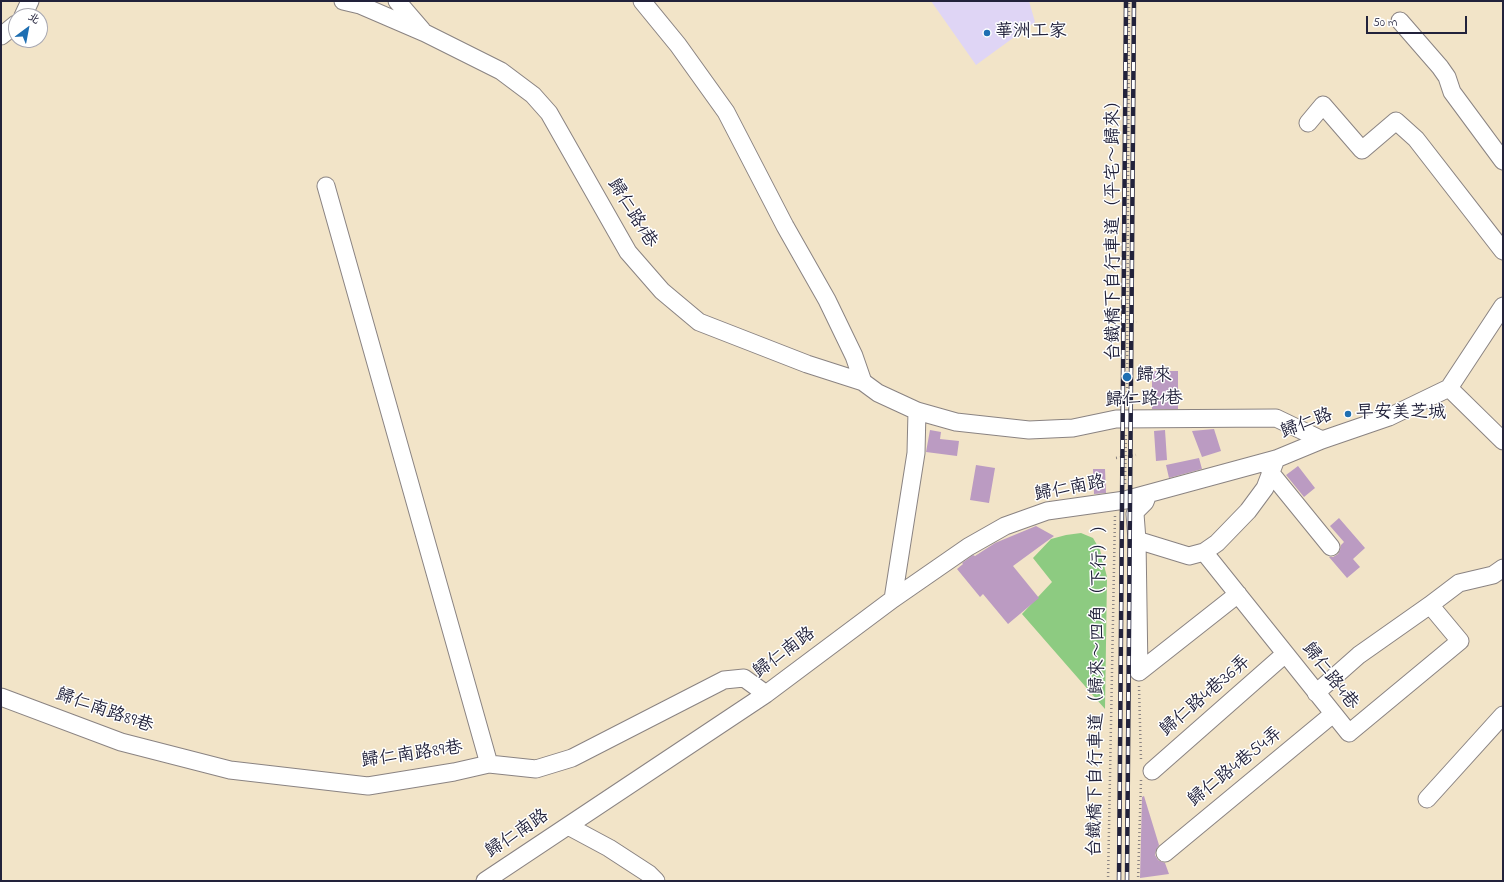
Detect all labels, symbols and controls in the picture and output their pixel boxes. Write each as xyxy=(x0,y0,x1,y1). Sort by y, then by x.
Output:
north arrow xyxy=(8,8,48,48)
scale bar xyxy=(1368,8,1469,34)
text: 北 xyxy=(25,9,43,28)
text: 50 m xyxy=(1373,14,1397,32)
place label: 華洲工家 xyxy=(995,22,1067,44)
marker: 華洲工家 xyxy=(982,28,992,38)
street label: 台鐵橋下自行車道（平宅～歸來） xyxy=(1104,91,1126,361)
street label: 歸仁路1巷 xyxy=(601,175,661,253)
place label: 歸來 xyxy=(1136,366,1172,388)
marker: 歸來 xyxy=(1121,371,1133,383)
street label: 歸仁路1巷 xyxy=(1105,389,1183,413)
place label: 早安美芝城 xyxy=(1356,403,1446,425)
street label: 歸仁路 xyxy=(1278,405,1336,445)
marker: 早安美芝城 xyxy=(1343,409,1353,419)
street label: 歸仁南路 xyxy=(1033,473,1107,507)
street label: 台鐵橋下自行車道（歸來～四角（下行）） xyxy=(1085,515,1113,857)
street label: 歸仁南路 xyxy=(750,624,820,684)
street label: 歸仁路4巷 xyxy=(1296,639,1362,715)
street label: 歸仁路4巷36弄 xyxy=(1156,652,1256,742)
street label: 歸仁南路89巷 xyxy=(52,685,156,739)
street label: 歸仁路4巷54弄 xyxy=(1184,723,1288,813)
street label: 歸仁南路89巷 xyxy=(360,738,464,774)
street label: 歸仁南路 xyxy=(482,806,554,864)

